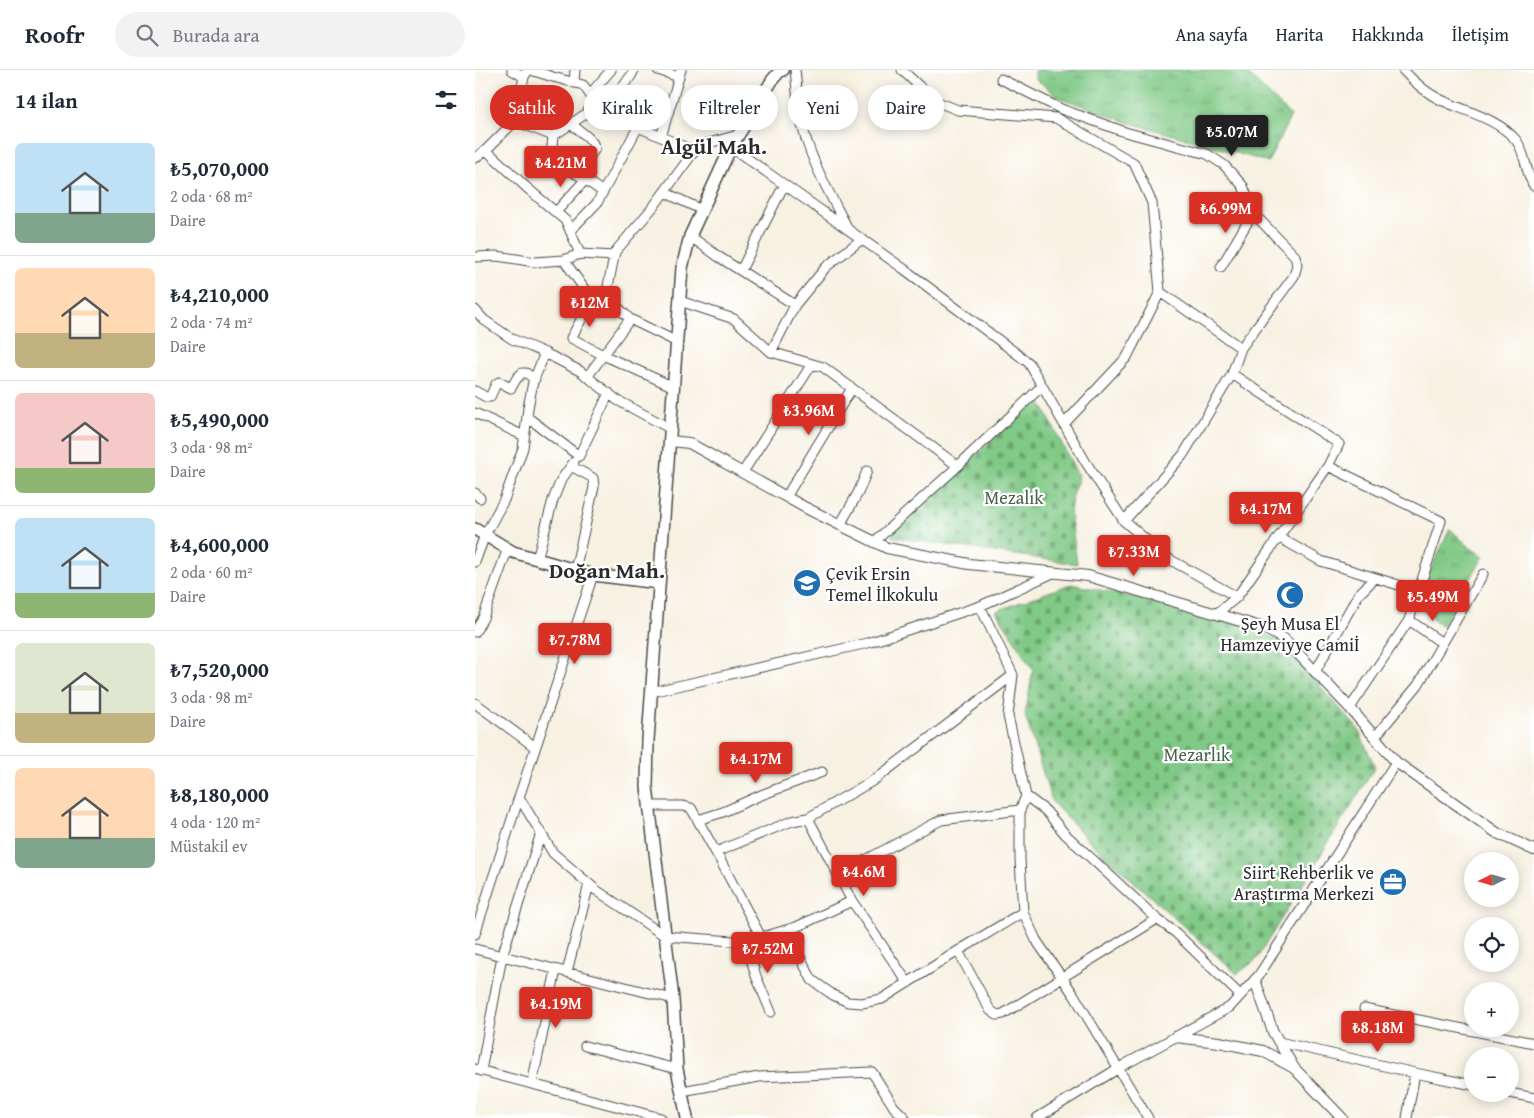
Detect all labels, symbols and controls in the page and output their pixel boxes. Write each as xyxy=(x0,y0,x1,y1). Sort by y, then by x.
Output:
search box xyxy=(115,12,465,57)
text: Roofr xyxy=(25,17,85,52)
icon: search xyxy=(133,21,161,49)
text: Burada ara xyxy=(173,21,259,49)
text: Ana sayfa xyxy=(1175,21,1248,48)
text: Harita xyxy=(1276,21,1324,48)
text: Hakkında xyxy=(1352,21,1424,48)
text: İletişim xyxy=(1452,21,1509,48)
text: 14 ilan xyxy=(15,85,78,116)
chip: Satılık xyxy=(490,85,574,130)
chip: Kiralık xyxy=(584,85,671,130)
chip: Filtreler xyxy=(681,85,778,130)
chip: Yeni xyxy=(788,85,858,130)
chip: Daire xyxy=(868,85,944,130)
icon: filters xyxy=(432,86,460,114)
pin: ₺5.07M xyxy=(1191,114,1273,157)
text: ₺5.07M xyxy=(1206,119,1258,143)
district label: Algül Mah. xyxy=(661,130,767,162)
pin: ₺4.21M xyxy=(520,146,602,188)
text: ₺4.21M xyxy=(535,150,587,174)
text: ₺5,070,000 xyxy=(170,153,269,184)
icon: home xyxy=(55,163,115,223)
text: 2 oda · 68 m² xyxy=(170,184,253,208)
pin: ₺6.99M xyxy=(1185,191,1267,234)
text: ₺6.99M xyxy=(1200,196,1252,220)
text: Daire xyxy=(170,208,206,232)
text: ₺4,210,000 xyxy=(170,279,269,310)
pin: ₺12M xyxy=(560,286,620,328)
icon: home xyxy=(55,288,115,348)
text: ₺12M xyxy=(571,290,609,314)
text: 2 oda · 74 m² xyxy=(170,310,253,334)
text: Daire xyxy=(170,334,206,358)
pin: ₺3.96M xyxy=(768,394,850,436)
text: ₺3.96M xyxy=(783,398,835,422)
text: ₺5,490,000 xyxy=(170,404,269,435)
icon: home xyxy=(55,413,115,473)
text: 3 oda · 98 m² xyxy=(170,435,253,459)
text: Daire xyxy=(170,459,206,483)
park label: Mezalık xyxy=(985,484,1044,511)
pin: ₺4.17M xyxy=(1225,492,1307,534)
text: ₺4.17M xyxy=(1240,496,1292,520)
text: ₺4,600,000 xyxy=(170,529,269,560)
pin: ₺7.33M xyxy=(1093,534,1175,577)
icon: home xyxy=(55,538,115,598)
text: ₺7.33M xyxy=(1108,539,1160,563)
district label: Doğan Mah. xyxy=(549,554,665,586)
text: 2 oda · 60 m² xyxy=(170,560,253,584)
place label: Çevik Ersin Temel İlkokulu xyxy=(826,560,938,608)
school or university icon: Çevik Ersin Temel İlkokulu xyxy=(792,568,822,598)
mosque icon: Şeyh Musa El Hamzeviyye Camiİ xyxy=(1275,580,1305,610)
pin: ₺5.49M xyxy=(1392,580,1474,622)
text: Daire xyxy=(170,584,206,608)
text: ₺5.49M xyxy=(1407,584,1459,608)
place label: Şeyh Musa El Hamzeviyye Camiİ xyxy=(1220,610,1360,658)
pin: ₺7.78M xyxy=(534,622,616,665)
text: ₺7.78M xyxy=(549,627,601,651)
text: ₺7,520,000 xyxy=(170,654,269,685)
icon: home xyxy=(55,663,115,723)
text: 3 oda · 98 m² xyxy=(170,685,253,709)
text: Daire xyxy=(170,709,206,733)
park label: Mezarlık xyxy=(1164,741,1231,768)
pin: ₺4.17M xyxy=(715,742,797,784)
text: ₺4.17M xyxy=(730,746,782,770)
text: ₺8,180,000 xyxy=(170,779,269,810)
icon: home xyxy=(55,788,115,848)
text: 4 oda · 120 m² xyxy=(170,810,260,834)
text: Müstakil ev xyxy=(170,834,247,858)
north arrow xyxy=(1464,852,1519,908)
map controls xyxy=(1464,852,1519,1102)
pin: ₺4.6M xyxy=(829,854,899,897)
text: ₺4.6M xyxy=(842,859,886,883)
place label: Siirt Rehberlik ve Araştırma Merkezi xyxy=(1233,859,1374,907)
office icon: Siirt Rehberlik ve Araştırma Merkezi xyxy=(1378,867,1408,897)
button: locate xyxy=(1464,917,1519,972)
pin: ₺7.52M xyxy=(727,932,809,974)
text: ₺7.52M xyxy=(742,936,794,960)
button: + xyxy=(1464,982,1519,1037)
pin: ₺4.19M xyxy=(515,986,597,1029)
text: ₺4.19M xyxy=(530,991,582,1015)
pin: ₺8.18M xyxy=(1337,1010,1419,1053)
text: ₺8.18M xyxy=(1352,1015,1404,1039)
button: − xyxy=(1464,1047,1519,1102)

